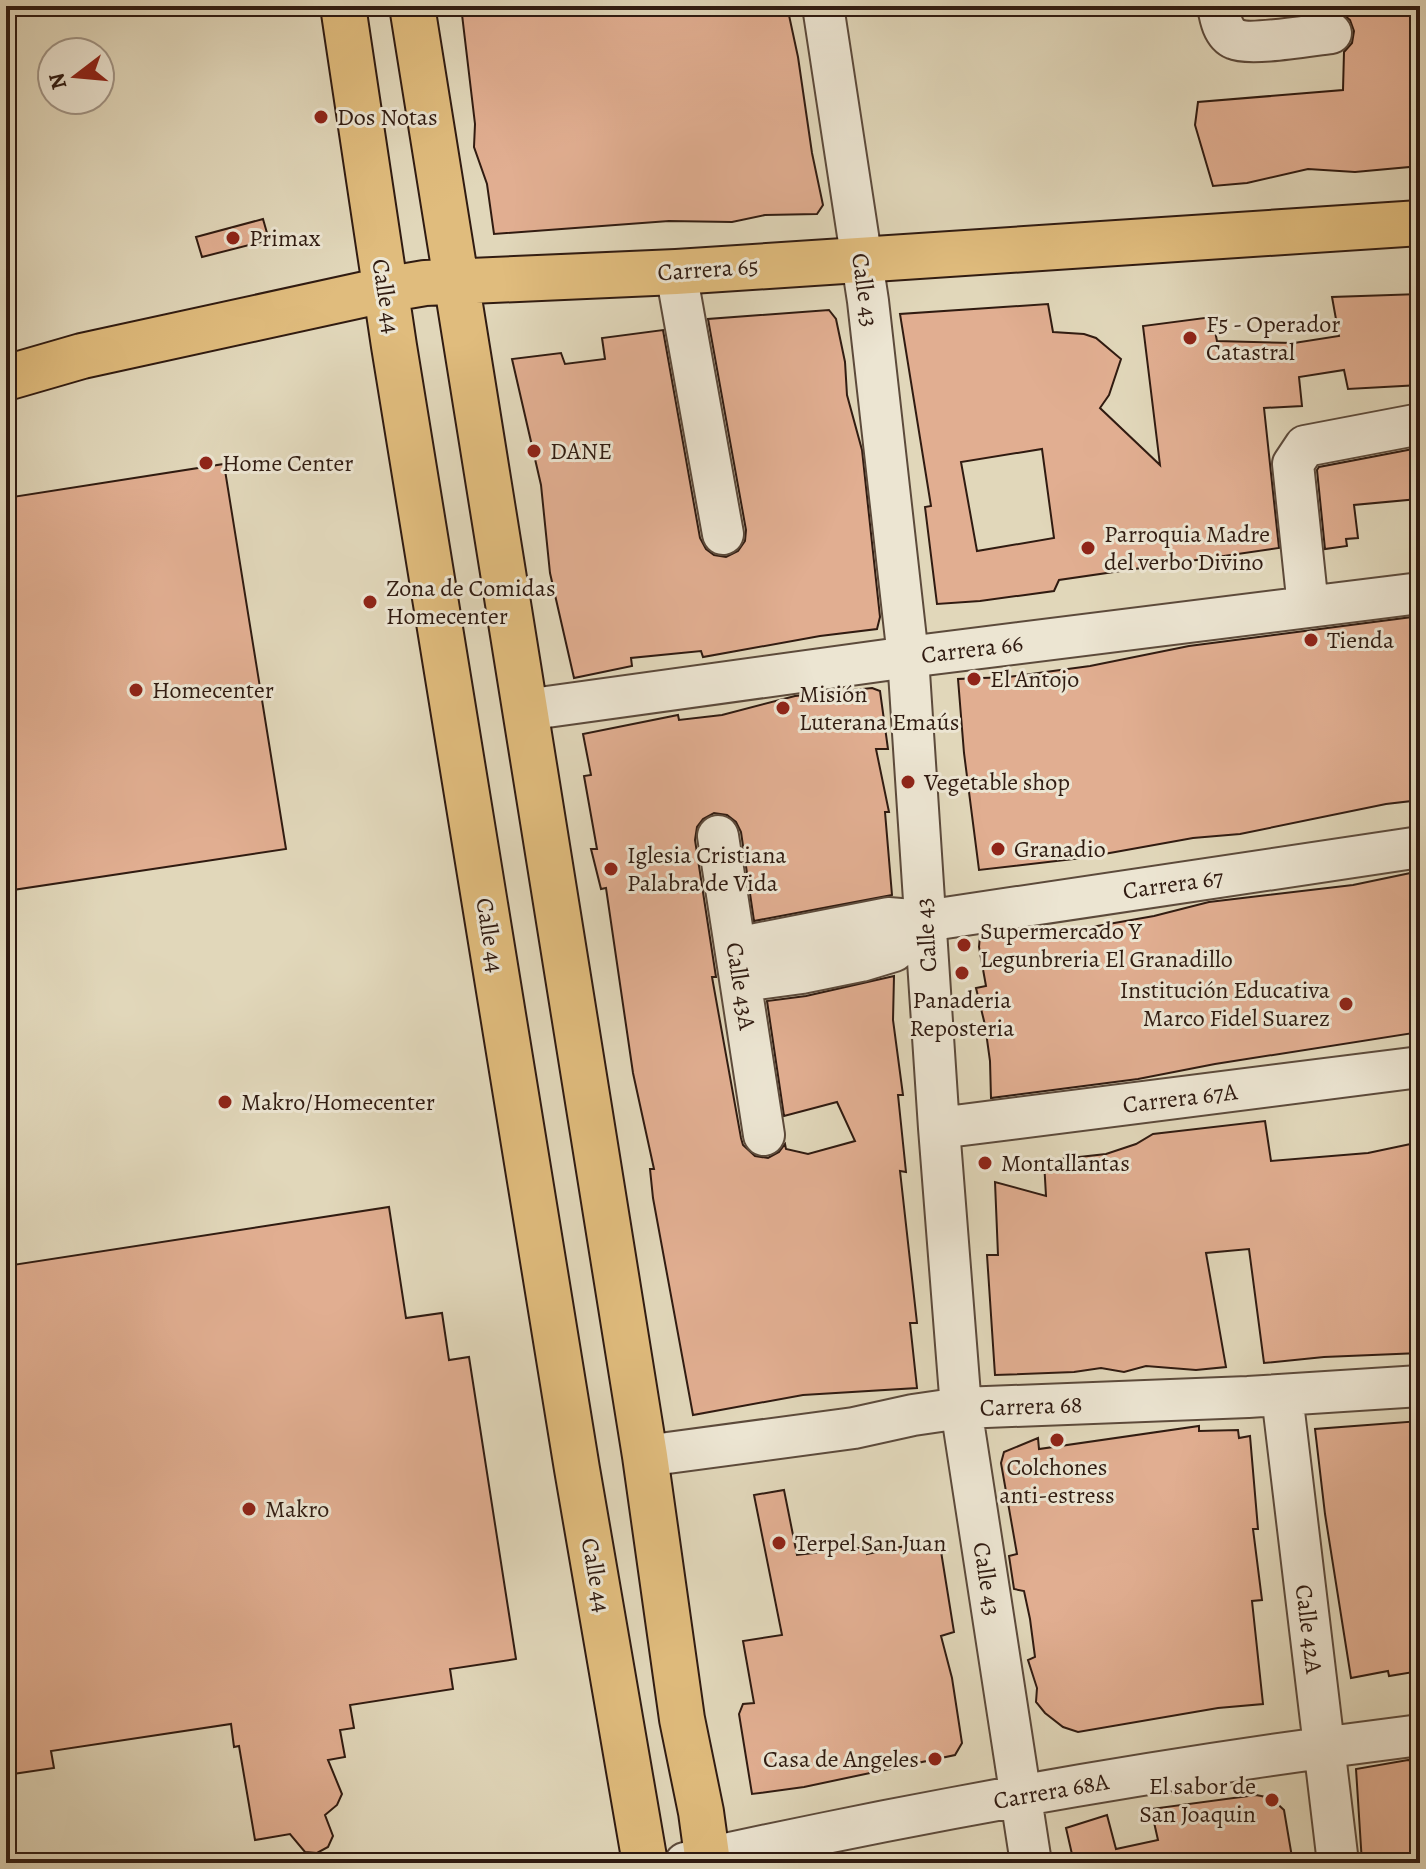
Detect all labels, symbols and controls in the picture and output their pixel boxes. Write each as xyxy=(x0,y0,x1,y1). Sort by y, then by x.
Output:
north arrow xyxy=(36,36,116,116)
text: N xyxy=(41,69,74,93)
place label: Dos Notas xyxy=(337,101,438,133)
marker: Dos Notas xyxy=(312,108,330,126)
place label: Primax xyxy=(249,222,321,254)
marker: Primax xyxy=(224,229,242,247)
street label: Carrera 65 xyxy=(656,250,760,288)
street label: Calle 43 xyxy=(844,251,886,329)
street label: Calle 44 xyxy=(364,256,408,336)
place label: F5 - Operador Catastral xyxy=(1206,308,1340,368)
marker: F5 - Operador Catastral xyxy=(1181,329,1199,347)
place label: DANE xyxy=(550,435,612,467)
marker: DANE xyxy=(525,442,543,460)
place label: Home Center xyxy=(222,447,353,479)
marker: Home Center xyxy=(197,454,215,472)
place label: Parroquia Madre del verbo Divino xyxy=(1104,518,1270,578)
marker: Parroquia Madre del verbo Divino xyxy=(1079,539,1097,557)
place label: Zona de Comidas Homecenter xyxy=(386,572,556,632)
marker: Zona de Comidas Homecenter xyxy=(361,593,379,611)
place label: Tienda xyxy=(1327,624,1395,656)
street label: Carrera 66 xyxy=(919,627,1025,671)
marker: Tienda xyxy=(1302,631,1320,649)
place label: El Antojo xyxy=(990,663,1079,695)
marker: El Antojo xyxy=(965,670,983,688)
place label: Homecenter xyxy=(152,674,274,706)
place label: Misión Luterana Emaús xyxy=(799,678,959,738)
marker: Homecenter xyxy=(127,681,145,699)
marker: Misión Luterana Emaús xyxy=(774,699,792,717)
place label: Vegetable shop xyxy=(923,766,1070,798)
marker: Vegetable shop xyxy=(899,773,917,791)
place label: Granadio xyxy=(1014,833,1106,865)
place label: Iglesia Cristiana Palabra de Vida xyxy=(627,839,787,899)
marker: Granadio xyxy=(989,840,1007,858)
marker: Iglesia Cristiana Palabra de Vida xyxy=(602,860,620,878)
street label: Carrera 67 xyxy=(1121,861,1226,907)
street label: Calle 44 xyxy=(468,895,512,975)
street label: Calle 43 xyxy=(907,897,945,973)
place label: Supermercado Y Legunbreria El Granadillo xyxy=(980,915,1233,975)
marker: Supermercado Y Legunbreria El Granadillo xyxy=(955,936,973,954)
street label: Calle 43A xyxy=(718,940,764,1033)
marker: Panaderia Reposteria xyxy=(953,964,971,982)
place label: Institución Educativa Marco Fidel Suarez xyxy=(1120,974,1331,1034)
place label: Panaderia Reposteria xyxy=(910,984,1015,1044)
marker: Institución Educativa Marco Fidel Suarez xyxy=(1337,995,1355,1013)
street label: Carrera 67A xyxy=(1121,1075,1240,1121)
place label: Makro/Homecenter xyxy=(241,1086,435,1118)
marker: Makro/Homecenter xyxy=(216,1093,234,1111)
place label: Montallantas xyxy=(1001,1147,1130,1179)
marker: Montallantas xyxy=(976,1154,994,1172)
street label: Carrera 68 xyxy=(979,1388,1083,1424)
marker: Colchones anti-estress xyxy=(1048,1431,1066,1449)
place label: Colchones anti-estress xyxy=(999,1451,1115,1511)
place label: Makro xyxy=(265,1493,329,1525)
marker: Makro xyxy=(240,1500,258,1518)
place label: Terpel San Juan xyxy=(795,1527,946,1559)
marker: Terpel San Juan xyxy=(770,1534,788,1552)
street label: Calle 44 xyxy=(574,1535,618,1615)
street label: Calle 43 xyxy=(965,1540,1009,1618)
street label: Calle 42A xyxy=(1288,1583,1330,1676)
place label: Casa de Angeles xyxy=(763,1743,919,1775)
marker: Casa de Angeles xyxy=(926,1750,944,1768)
street label: Carrera 68A xyxy=(991,1765,1112,1817)
place label: El sabor de San Joaquin xyxy=(1139,1770,1256,1830)
marker: El sabor de San Joaquin xyxy=(1263,1791,1281,1809)

